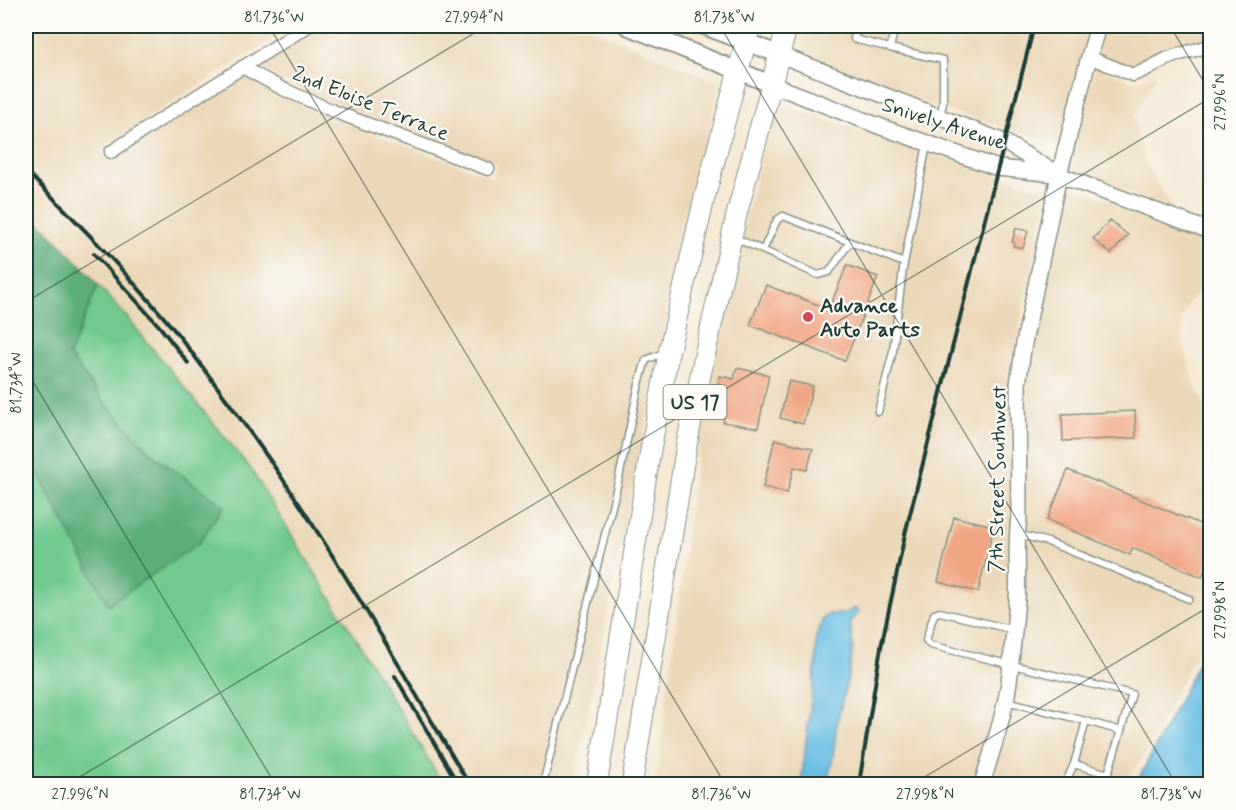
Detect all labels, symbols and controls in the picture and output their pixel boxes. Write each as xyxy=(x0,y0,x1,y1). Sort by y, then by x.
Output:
text: 81.736°W xyxy=(244,8,304,28)
text: 27.994°N xyxy=(445,8,503,28)
text: 81.738°W xyxy=(694,8,754,28)
street label: 2nd Eloise Terrace xyxy=(288,60,453,148)
text: 27.996°N xyxy=(1211,74,1231,130)
street label: Snively Avenue xyxy=(878,91,1009,157)
place label: Advance Auto Parts xyxy=(820,292,921,344)
marker: Advance Auto Parts xyxy=(801,310,815,324)
text: 81.734°W xyxy=(7,352,27,414)
road number: US 17 xyxy=(664,385,726,419)
street label: 7th Street Southwest xyxy=(982,385,1014,573)
text: 27.998°N xyxy=(1211,581,1231,639)
text: 27.996°N xyxy=(52,785,108,805)
text: 81.734°W xyxy=(239,785,301,805)
text: 81.736°W xyxy=(691,785,751,805)
text: 27.998°N xyxy=(896,785,954,805)
text: 81.738°W xyxy=(1141,785,1201,805)

